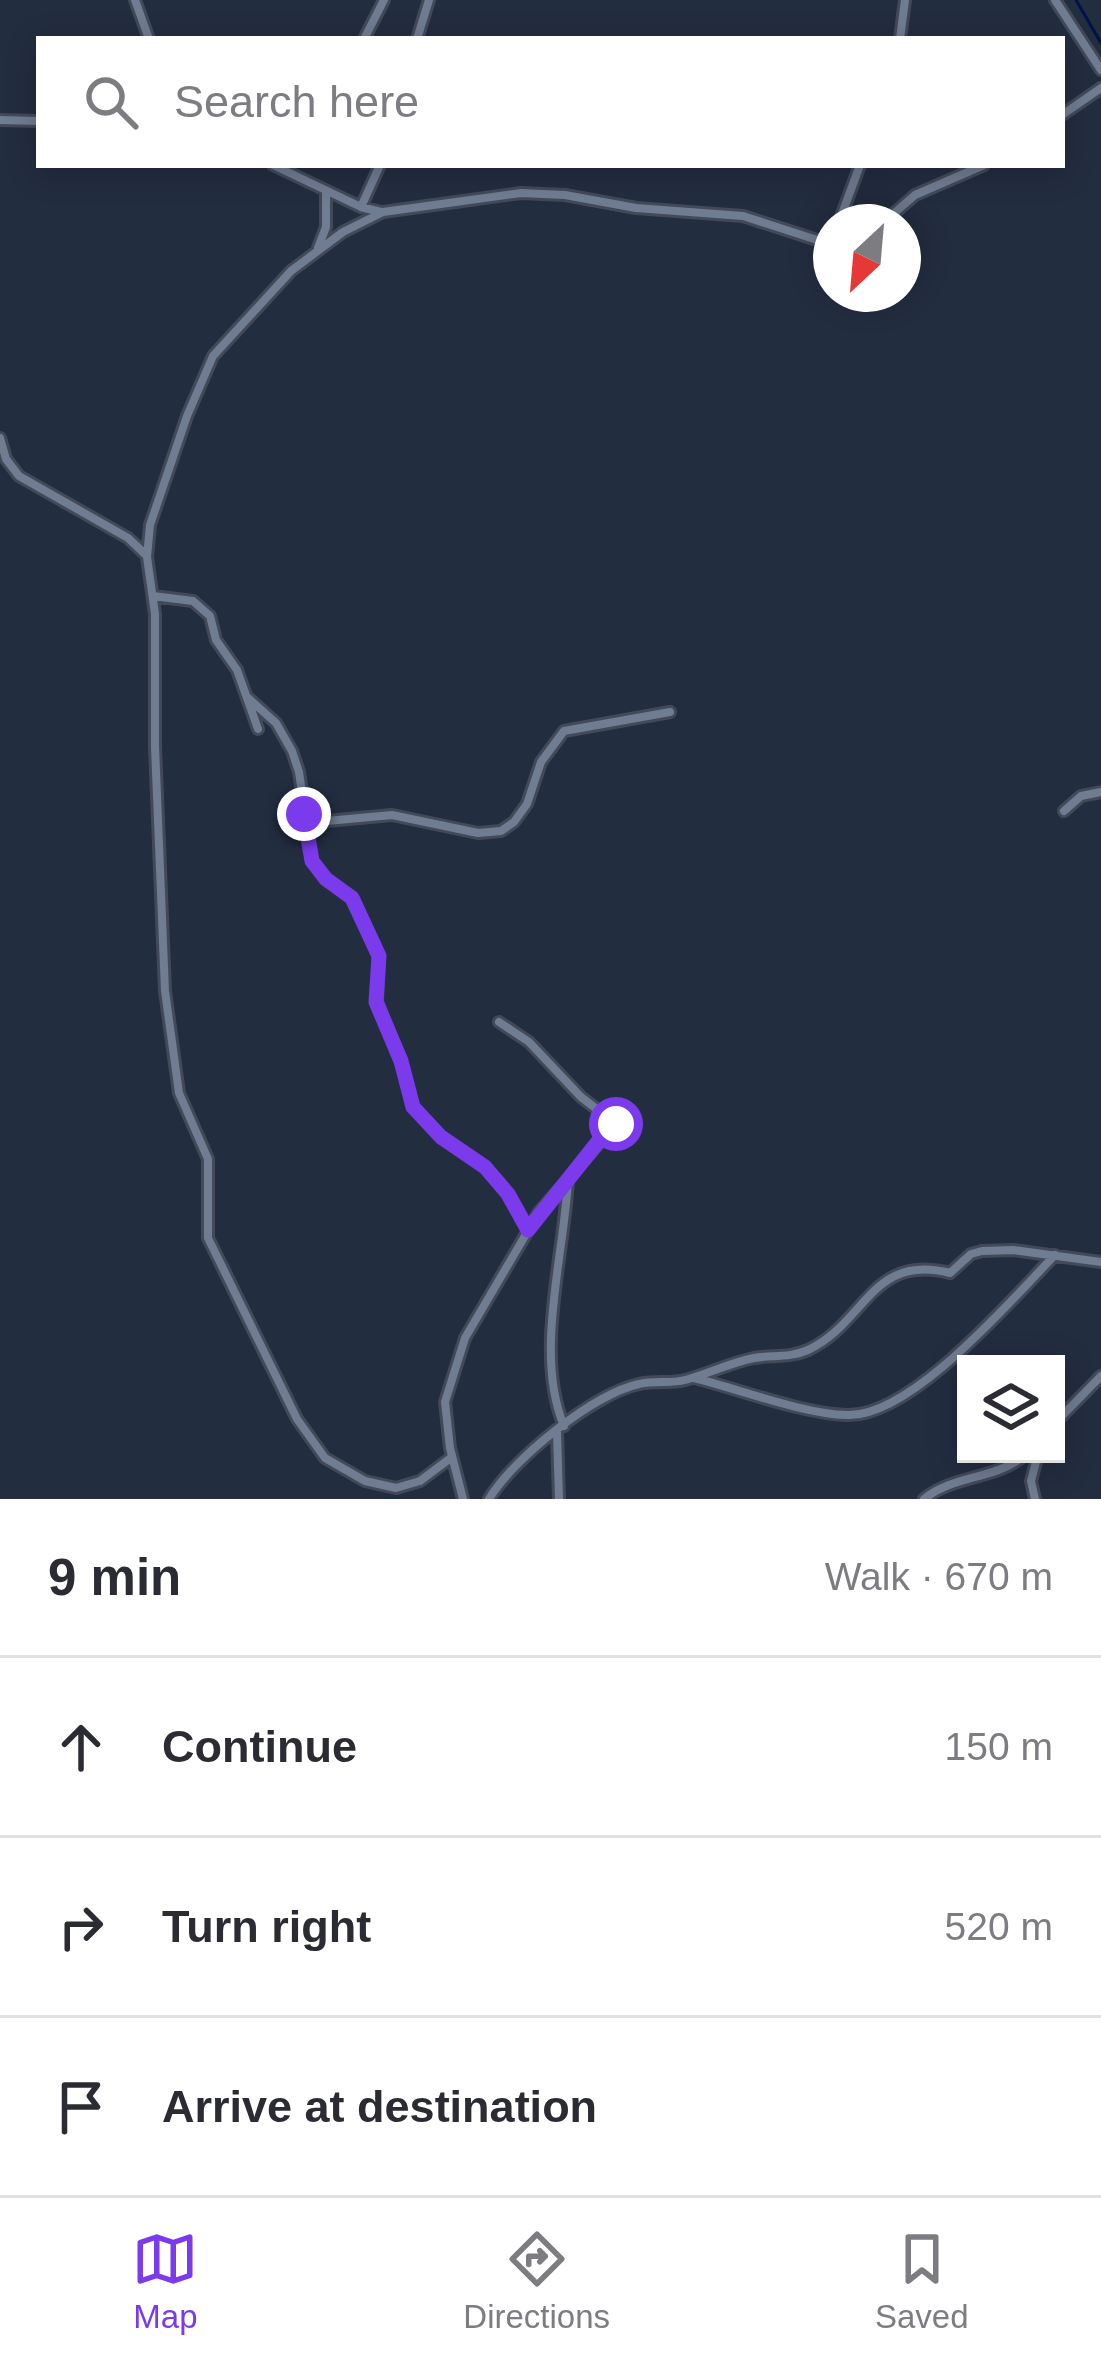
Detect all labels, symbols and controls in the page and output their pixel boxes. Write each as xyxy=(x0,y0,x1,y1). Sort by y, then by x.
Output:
search box xyxy=(36,36,1065,168)
icon: search xyxy=(78,69,144,135)
text: Search here xyxy=(174,76,419,127)
north arrow xyxy=(813,204,921,312)
route end xyxy=(277,787,331,841)
route start xyxy=(589,1097,643,1151)
map controls xyxy=(957,1355,1065,1463)
button: layers xyxy=(957,1355,1065,1463)
text: 9 min xyxy=(48,1549,181,1606)
text: Walk · 670 m xyxy=(825,1555,1053,1598)
icon: ahead xyxy=(48,1714,114,1780)
text: Continue xyxy=(162,1721,357,1772)
text: 150 m xyxy=(945,1725,1053,1768)
icon: right xyxy=(48,1894,114,1960)
text: Turn right xyxy=(162,1901,371,1952)
text: 520 m xyxy=(945,1905,1053,1948)
icon: arrive xyxy=(48,2074,114,2140)
text: Arrive at destination xyxy=(162,2081,597,2132)
tab: Map xyxy=(132,2226,198,2336)
tab: Directions xyxy=(463,2226,610,2336)
tab: Saved xyxy=(875,2226,969,2336)

